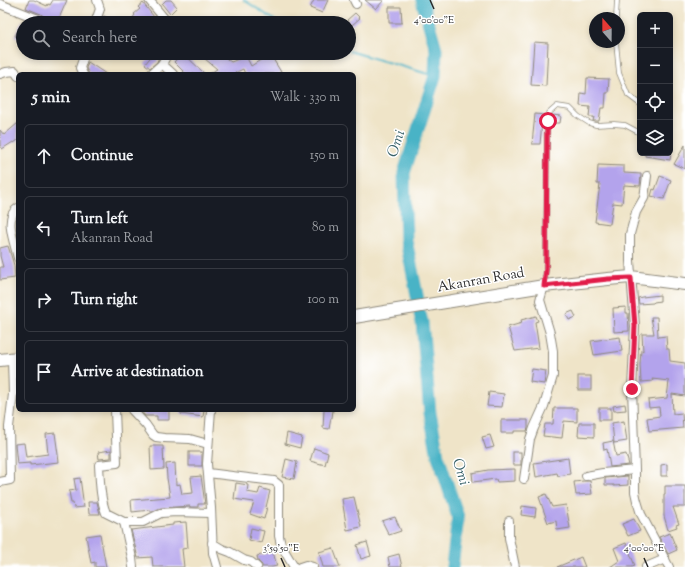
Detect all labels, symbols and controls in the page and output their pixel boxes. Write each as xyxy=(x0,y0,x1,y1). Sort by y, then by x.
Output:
north arrow xyxy=(589,12,625,48)
map controls xyxy=(637,12,673,156)
button: + xyxy=(637,12,673,48)
text: 4°00'00"E xyxy=(414,13,454,28)
search box xyxy=(16,16,356,60)
icon: search xyxy=(30,27,52,49)
text: Search here xyxy=(62,28,137,49)
button: − xyxy=(637,48,673,84)
button: locate xyxy=(637,84,673,120)
text: 5 min xyxy=(32,86,70,110)
text: Walk · 330 m xyxy=(270,89,340,107)
route start xyxy=(539,112,557,130)
button: layers xyxy=(637,120,673,156)
water label: Omi xyxy=(383,127,411,160)
icon: ahead xyxy=(33,145,55,167)
text: Continue xyxy=(71,146,133,167)
text: 150 m xyxy=(310,147,339,165)
text: Turn left xyxy=(71,209,128,230)
icon: left xyxy=(33,217,55,239)
text: 80 m xyxy=(312,219,339,237)
text: Akanran Road xyxy=(71,230,153,248)
street label: Akanran Road xyxy=(436,263,526,298)
icon: right xyxy=(33,289,55,311)
text: Turn right xyxy=(71,290,137,311)
text: 100 m xyxy=(307,291,339,309)
icon: arrive xyxy=(33,361,55,383)
text: Arrive at destination xyxy=(71,362,204,383)
route end xyxy=(623,380,641,398)
water label: Omi xyxy=(446,456,474,488)
text: 3°59'50"E xyxy=(263,541,299,556)
text: 4°00'00"E xyxy=(624,541,664,556)

